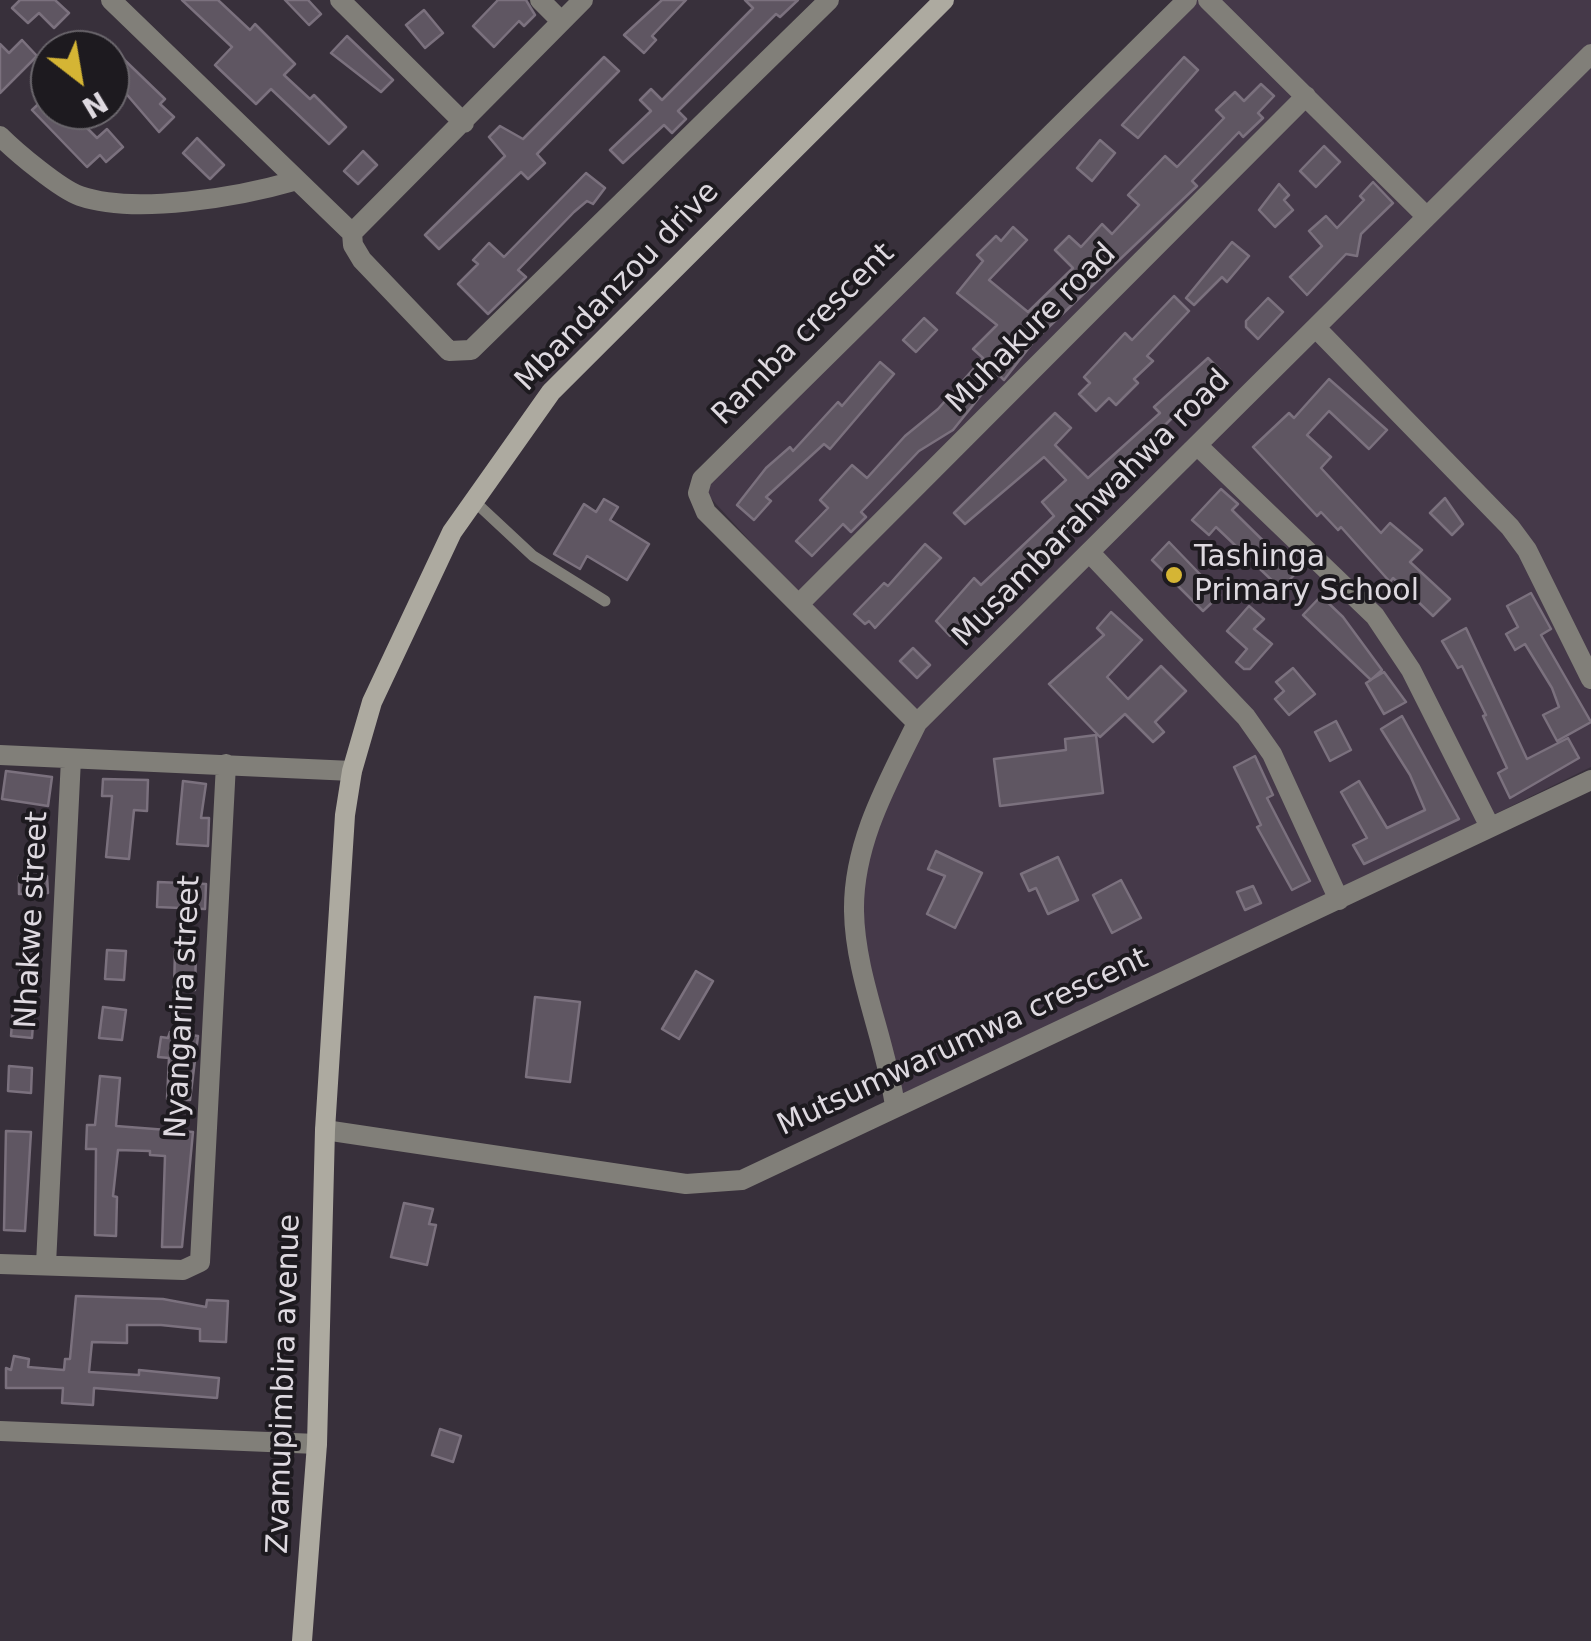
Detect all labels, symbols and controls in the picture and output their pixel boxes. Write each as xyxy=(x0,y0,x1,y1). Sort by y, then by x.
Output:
north arrow xyxy=(30,30,130,130)
text: N xyxy=(76,84,113,125)
street label: Mbandanzou drive xyxy=(509,175,727,399)
street label: Ramba crescent xyxy=(705,236,903,434)
street label: Muhakure road xyxy=(940,237,1124,421)
street label: Musambarahwahwa road xyxy=(946,363,1238,655)
place label: Tashinga Primary School xyxy=(1194,540,1419,610)
marker: Tashinga Primary School xyxy=(1163,564,1185,586)
street label: Nhakwe street xyxy=(9,810,57,1030)
street label: Nyangarira street xyxy=(159,874,209,1140)
street label: Mutsumwarumwa crescent xyxy=(772,941,1154,1145)
street label: Zvamupimbira avenue xyxy=(261,1213,309,1555)

